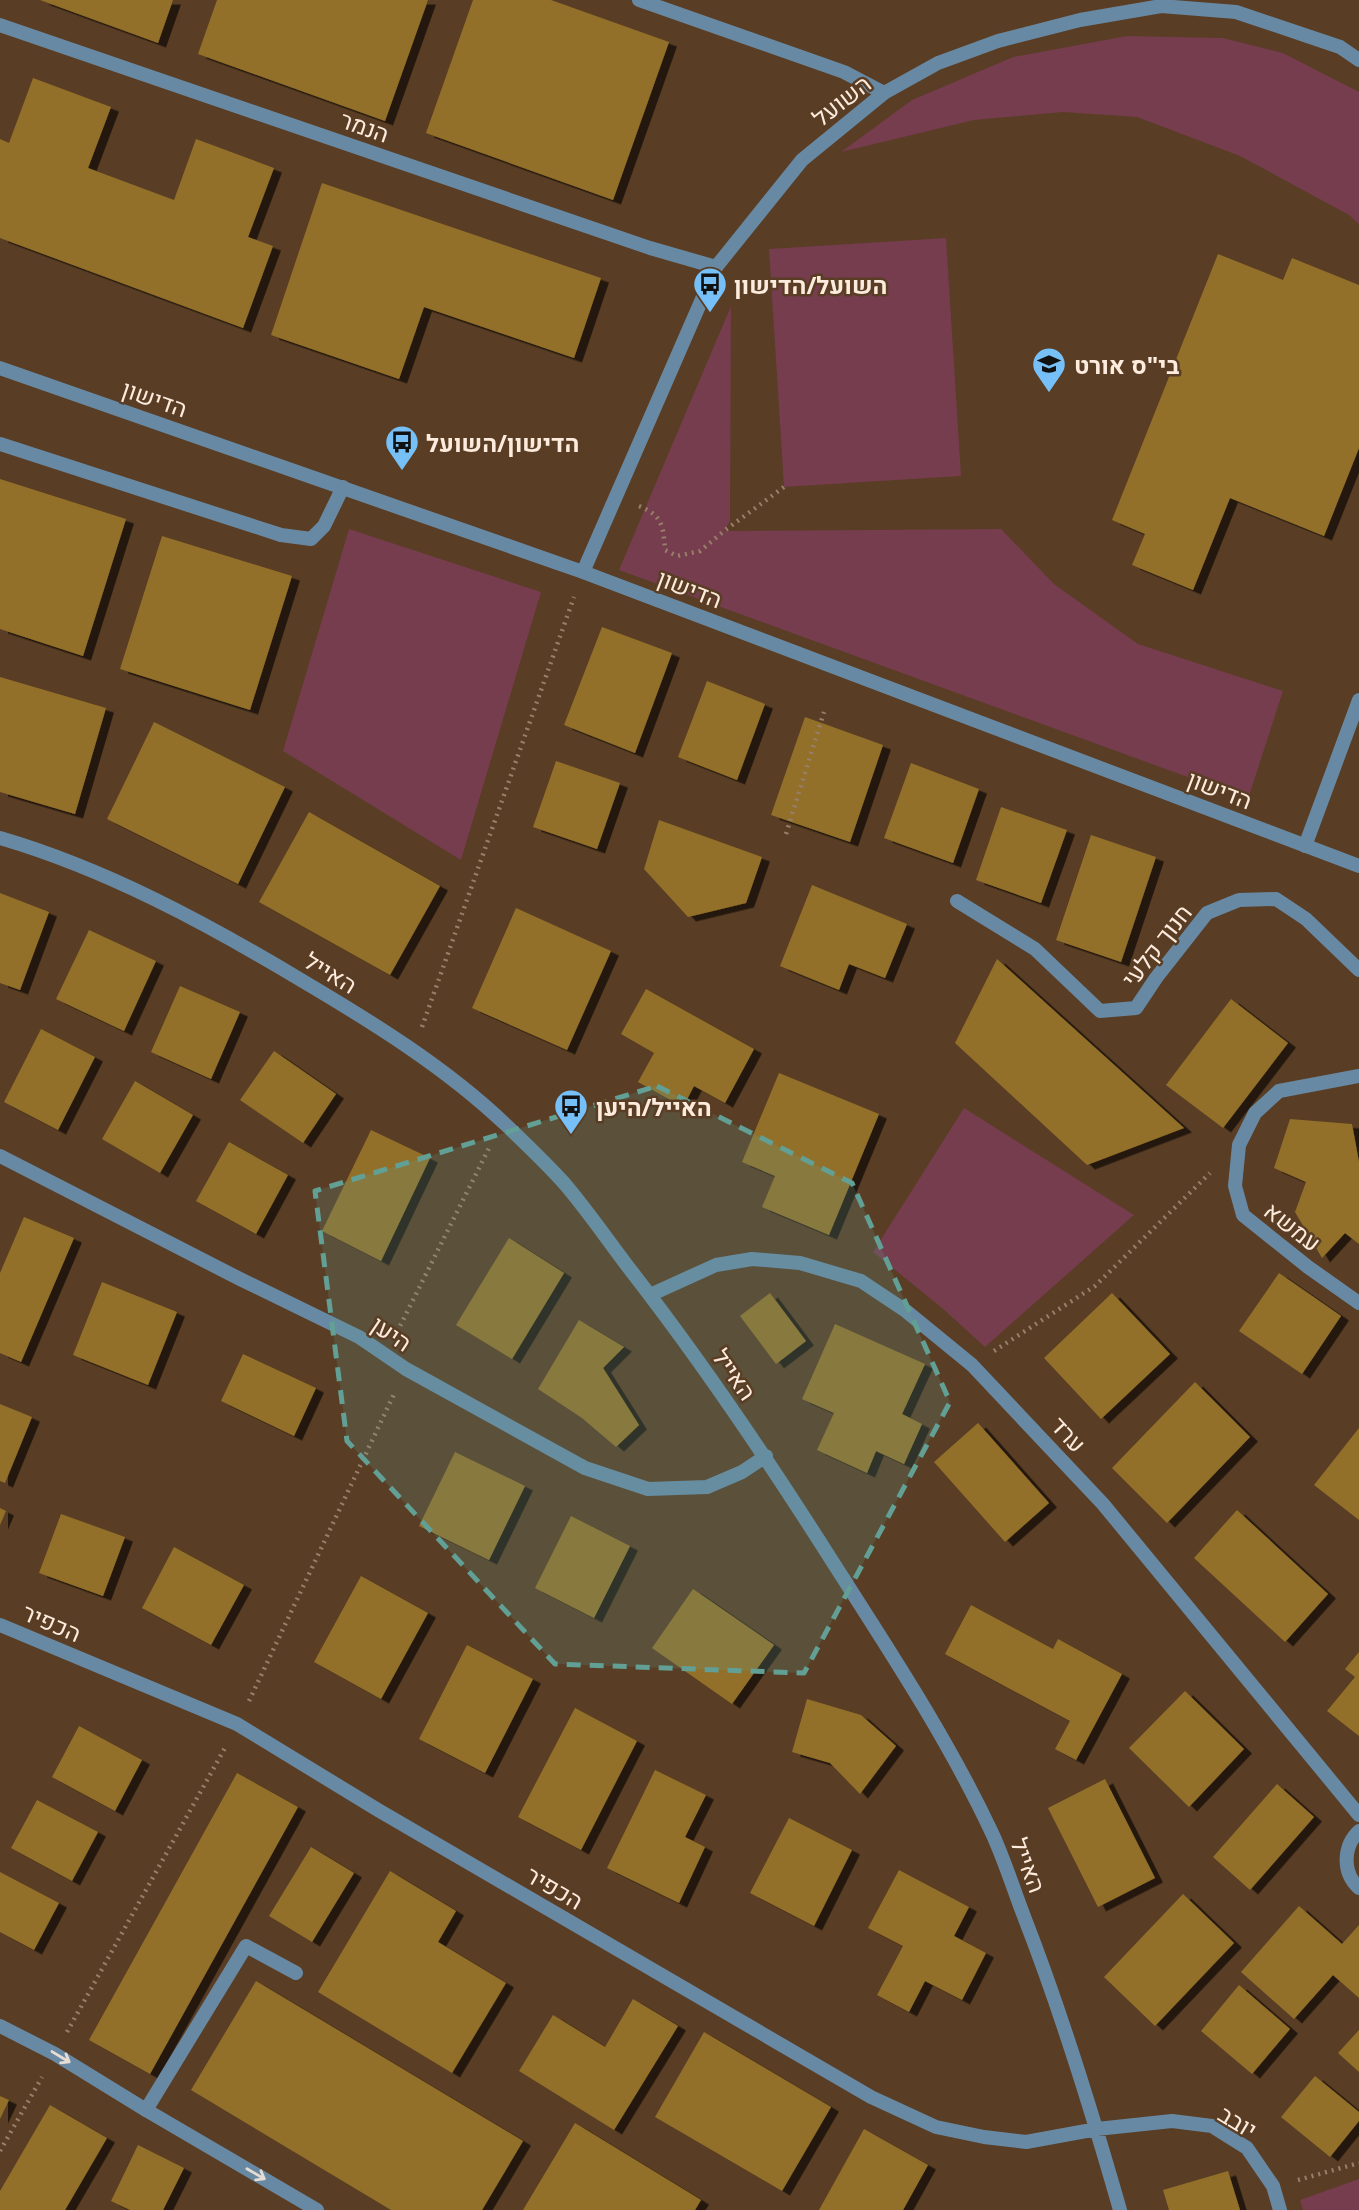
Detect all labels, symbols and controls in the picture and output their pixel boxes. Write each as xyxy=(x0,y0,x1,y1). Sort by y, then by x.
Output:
street label: השועל xyxy=(805,67,877,133)
street label: הנמר xyxy=(336,102,394,150)
bus stop icon: השועל/הדישון xyxy=(691,265,729,314)
place label: השועל/הדישון xyxy=(734,268,887,301)
school or university icon: בי"ס אורט xyxy=(1030,345,1068,394)
place label: בי"ס אורט xyxy=(1074,348,1179,381)
street label: הדישון xyxy=(118,372,192,424)
bus stop icon: הדישון/השועל xyxy=(383,423,421,472)
place label: הדישון/השועל xyxy=(426,426,579,459)
street label: הדישון xyxy=(653,561,727,615)
street label: הדישון xyxy=(1183,762,1257,816)
street label: חנוך קלעי xyxy=(1113,897,1199,993)
street label: האייל xyxy=(298,943,364,1001)
bus stop icon: האייל/היען xyxy=(552,1087,590,1136)
place label: האייל/היען xyxy=(596,1090,712,1123)
street label: עמשא xyxy=(1258,1193,1328,1259)
street label: היען xyxy=(365,1308,419,1358)
street label: האייל xyxy=(705,1341,765,1407)
street label: ערד xyxy=(1044,1409,1094,1459)
street label: הכפיר xyxy=(17,1595,87,1649)
street label: האייל xyxy=(1004,1833,1054,1897)
street label: הכפיר xyxy=(520,1857,590,1917)
one-way arrow xyxy=(50,2051,70,2065)
street label: יובב xyxy=(1213,2097,1263,2145)
one-way arrow xyxy=(245,2167,265,2181)

